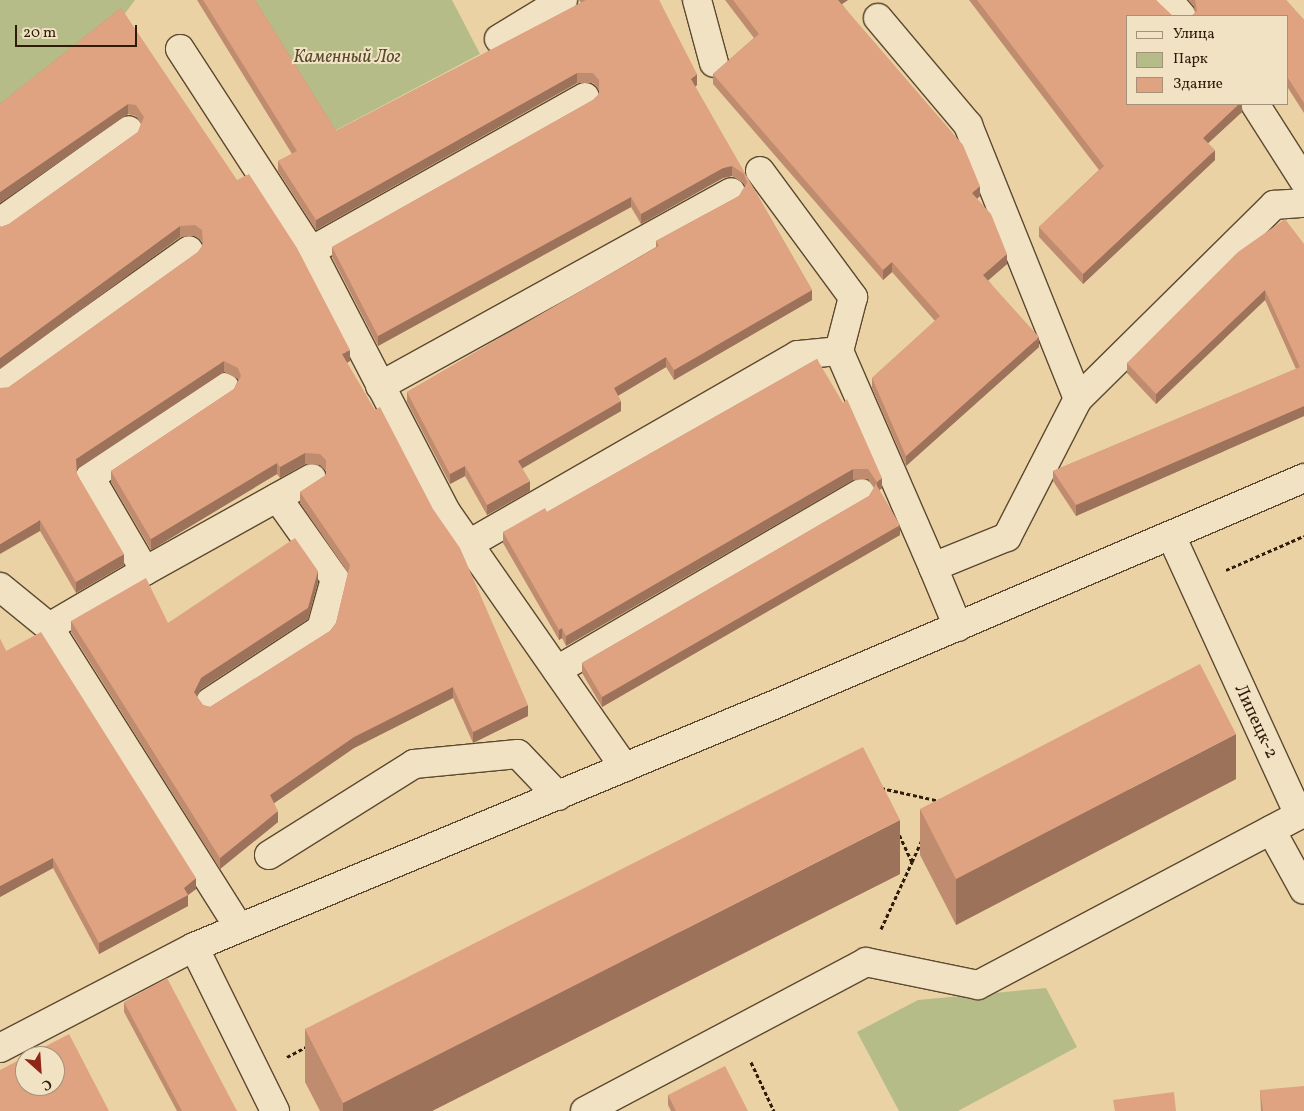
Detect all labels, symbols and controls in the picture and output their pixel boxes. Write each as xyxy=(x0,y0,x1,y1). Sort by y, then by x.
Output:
scale bar xyxy=(18,15,140,47)
legend xyxy=(1126,15,1289,105)
text: 20 m xyxy=(23,23,56,44)
text: Улица xyxy=(1173,24,1215,45)
park label: Каменный Лог xyxy=(293,47,401,69)
text: Парк xyxy=(1173,49,1208,70)
text: Здание xyxy=(1173,74,1223,95)
street label: Липецк-2 xyxy=(1228,681,1282,763)
north arrow xyxy=(15,1046,65,1096)
text: С xyxy=(38,1074,55,1095)

